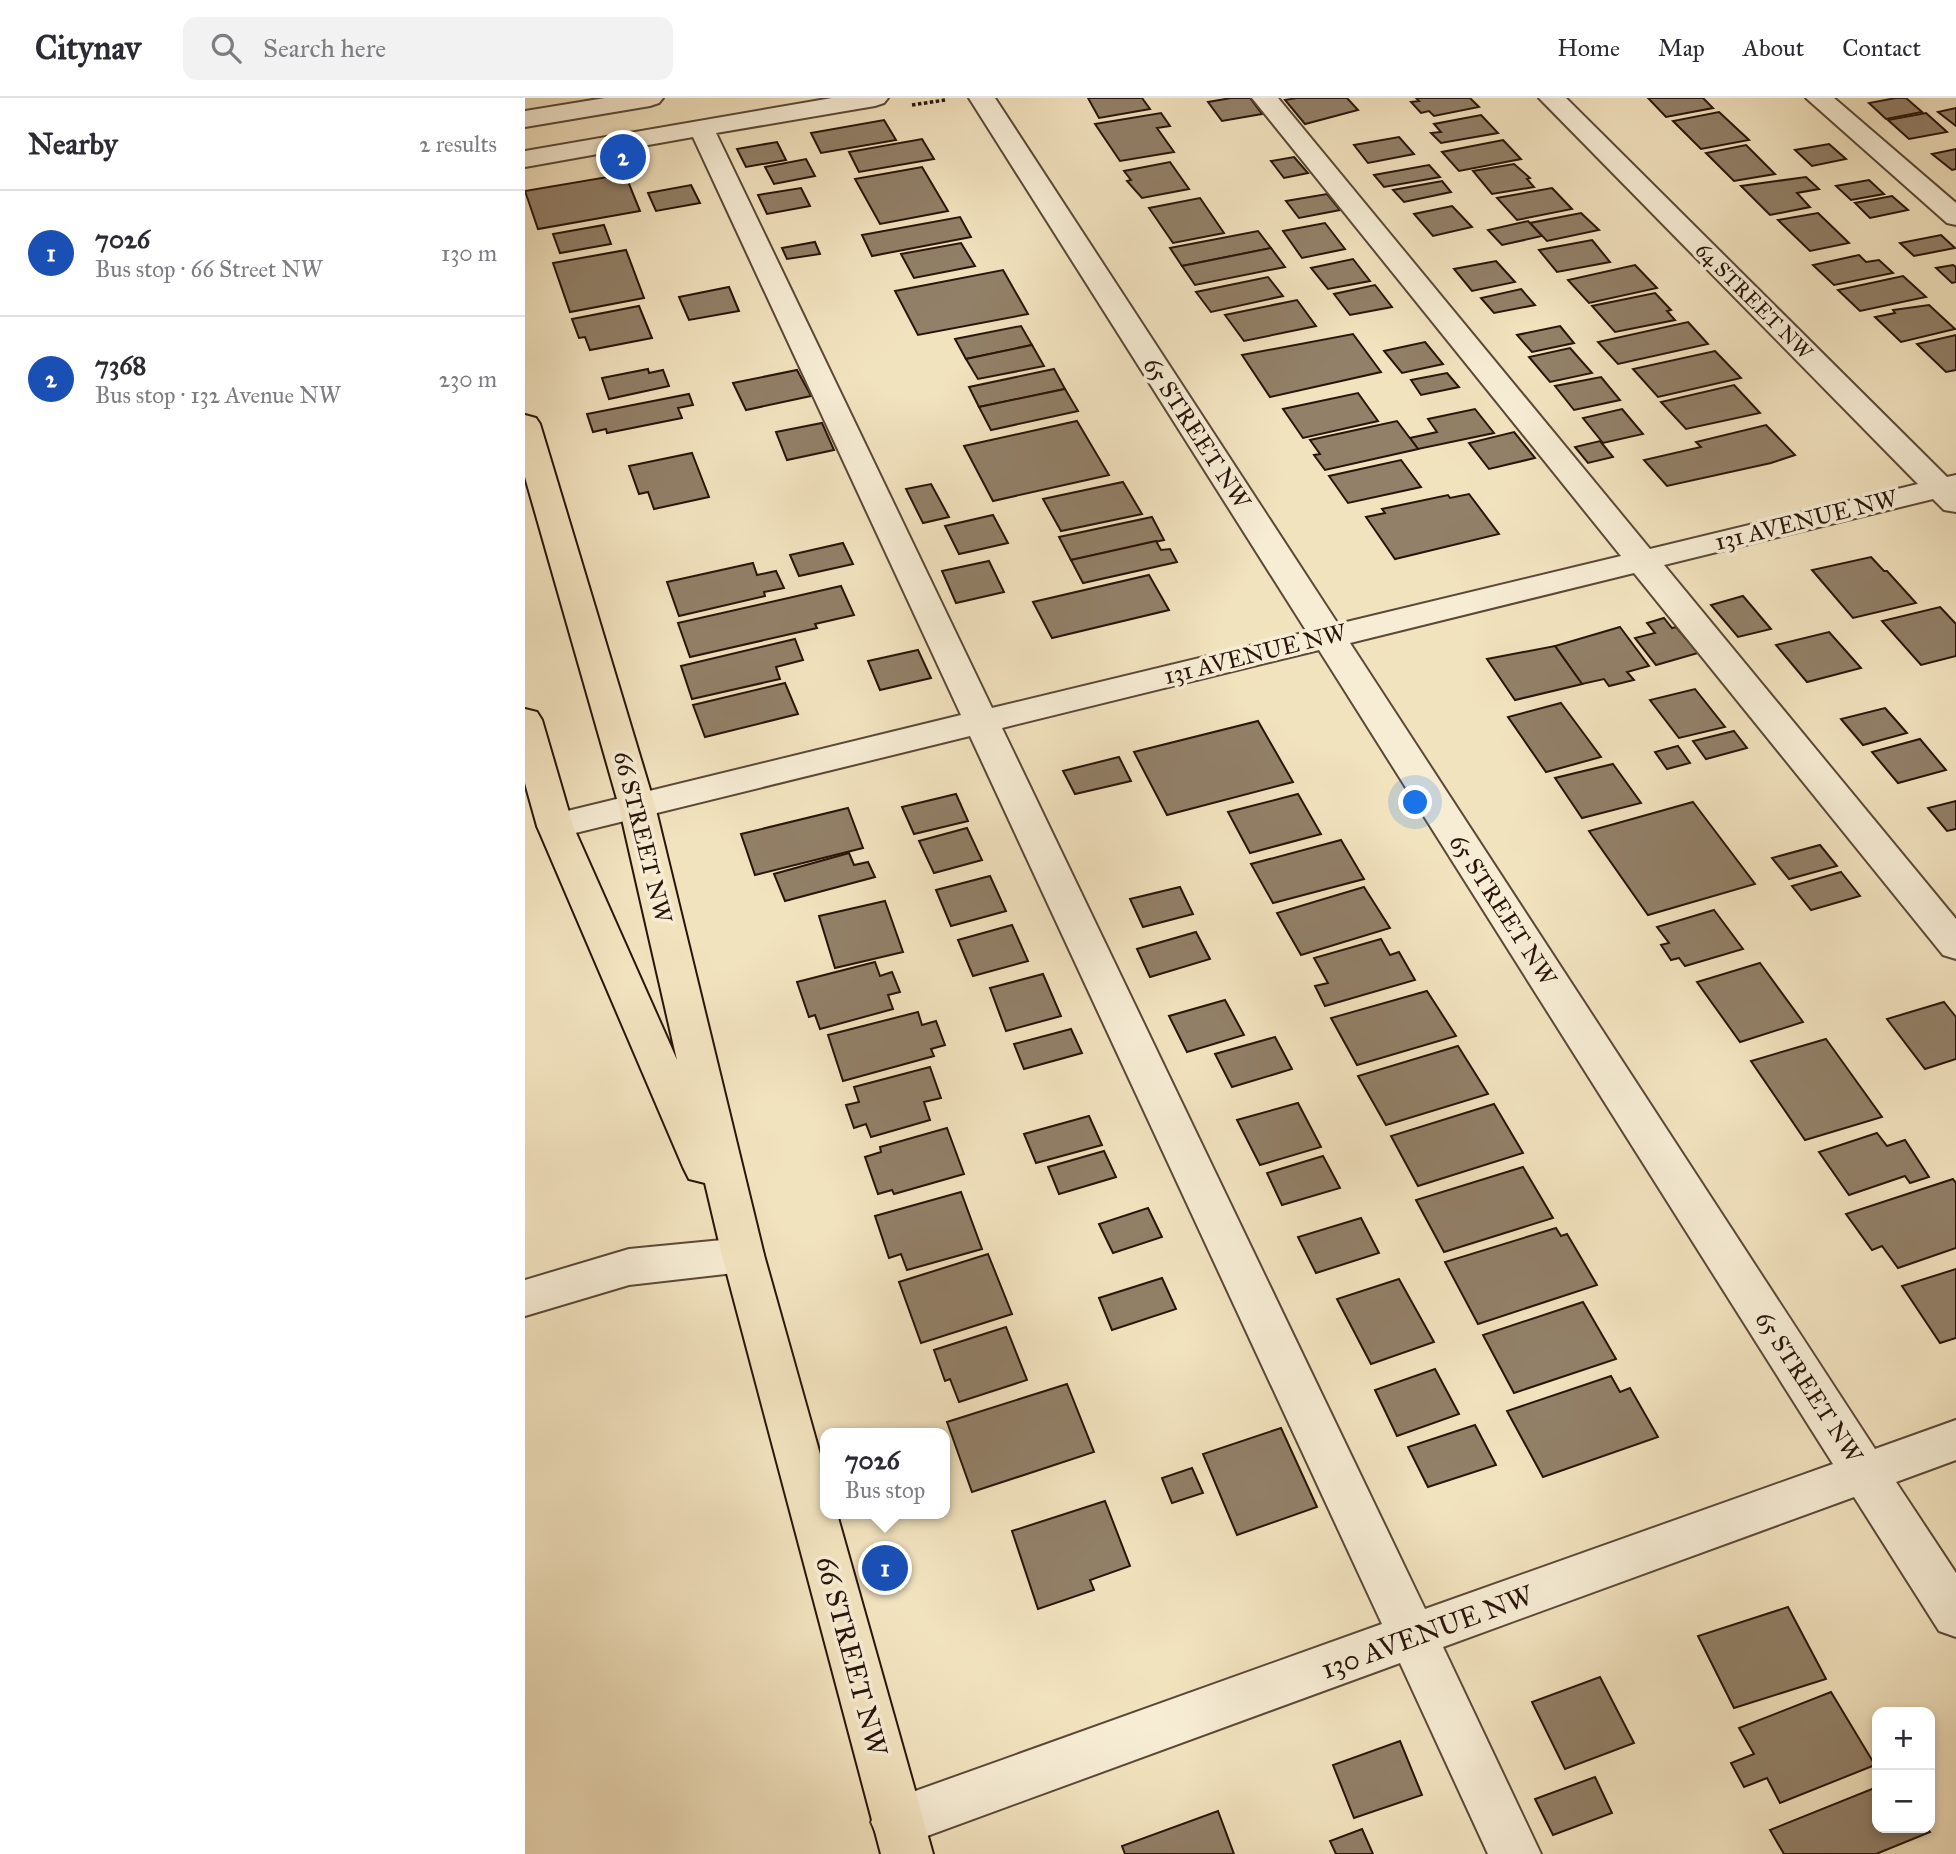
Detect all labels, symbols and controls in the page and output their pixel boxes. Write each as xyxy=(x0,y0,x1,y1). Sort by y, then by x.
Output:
search box xyxy=(183,17,673,80)
text: Citynav xyxy=(35,28,141,68)
icon: search xyxy=(207,29,245,67)
text: Search here xyxy=(263,32,386,64)
text: Home xyxy=(1557,33,1620,63)
text: Map xyxy=(1658,33,1705,63)
text: About xyxy=(1743,33,1804,63)
text: Contact xyxy=(1842,33,1921,63)
text: Nearby xyxy=(28,126,118,162)
text: 2 results xyxy=(419,130,497,158)
pin: 2 xyxy=(600,131,646,183)
text: 7026 xyxy=(95,223,150,255)
street label: 64 STREET NW xyxy=(1690,237,1819,366)
text: 1 xyxy=(46,239,56,267)
text: 130 m xyxy=(441,239,497,267)
text: Bus stop · 66 Street NW xyxy=(95,255,323,283)
text: 7368 xyxy=(95,349,146,381)
street label: 65 STREET NW xyxy=(1137,351,1258,516)
text: 2 xyxy=(45,365,57,393)
text: 230 m xyxy=(439,365,497,393)
text: Bus stop · 132 Avenue NW xyxy=(95,381,340,409)
street label: 131 AVENUE NW xyxy=(1712,483,1901,557)
street label: 131 AVENUE NW xyxy=(1161,617,1350,691)
street label: 66 STREET NW xyxy=(607,748,679,927)
your location xyxy=(1398,785,1432,819)
street label: 65 STREET NW xyxy=(1443,828,1564,993)
street label: 65 STREET NW xyxy=(1749,1305,1870,1470)
popup xyxy=(820,1428,950,1519)
text: 7026 xyxy=(845,1444,900,1476)
text: Bus stop xyxy=(845,1476,925,1504)
pin: 1 xyxy=(862,1542,908,1594)
street label: 66 STREET NW xyxy=(809,1552,896,1761)
street label: 130 AVENUE NW xyxy=(1316,1577,1539,1687)
map controls xyxy=(1872,1707,1935,1833)
button: + xyxy=(1872,1707,1935,1770)
button: − xyxy=(1872,1770,1935,1833)

